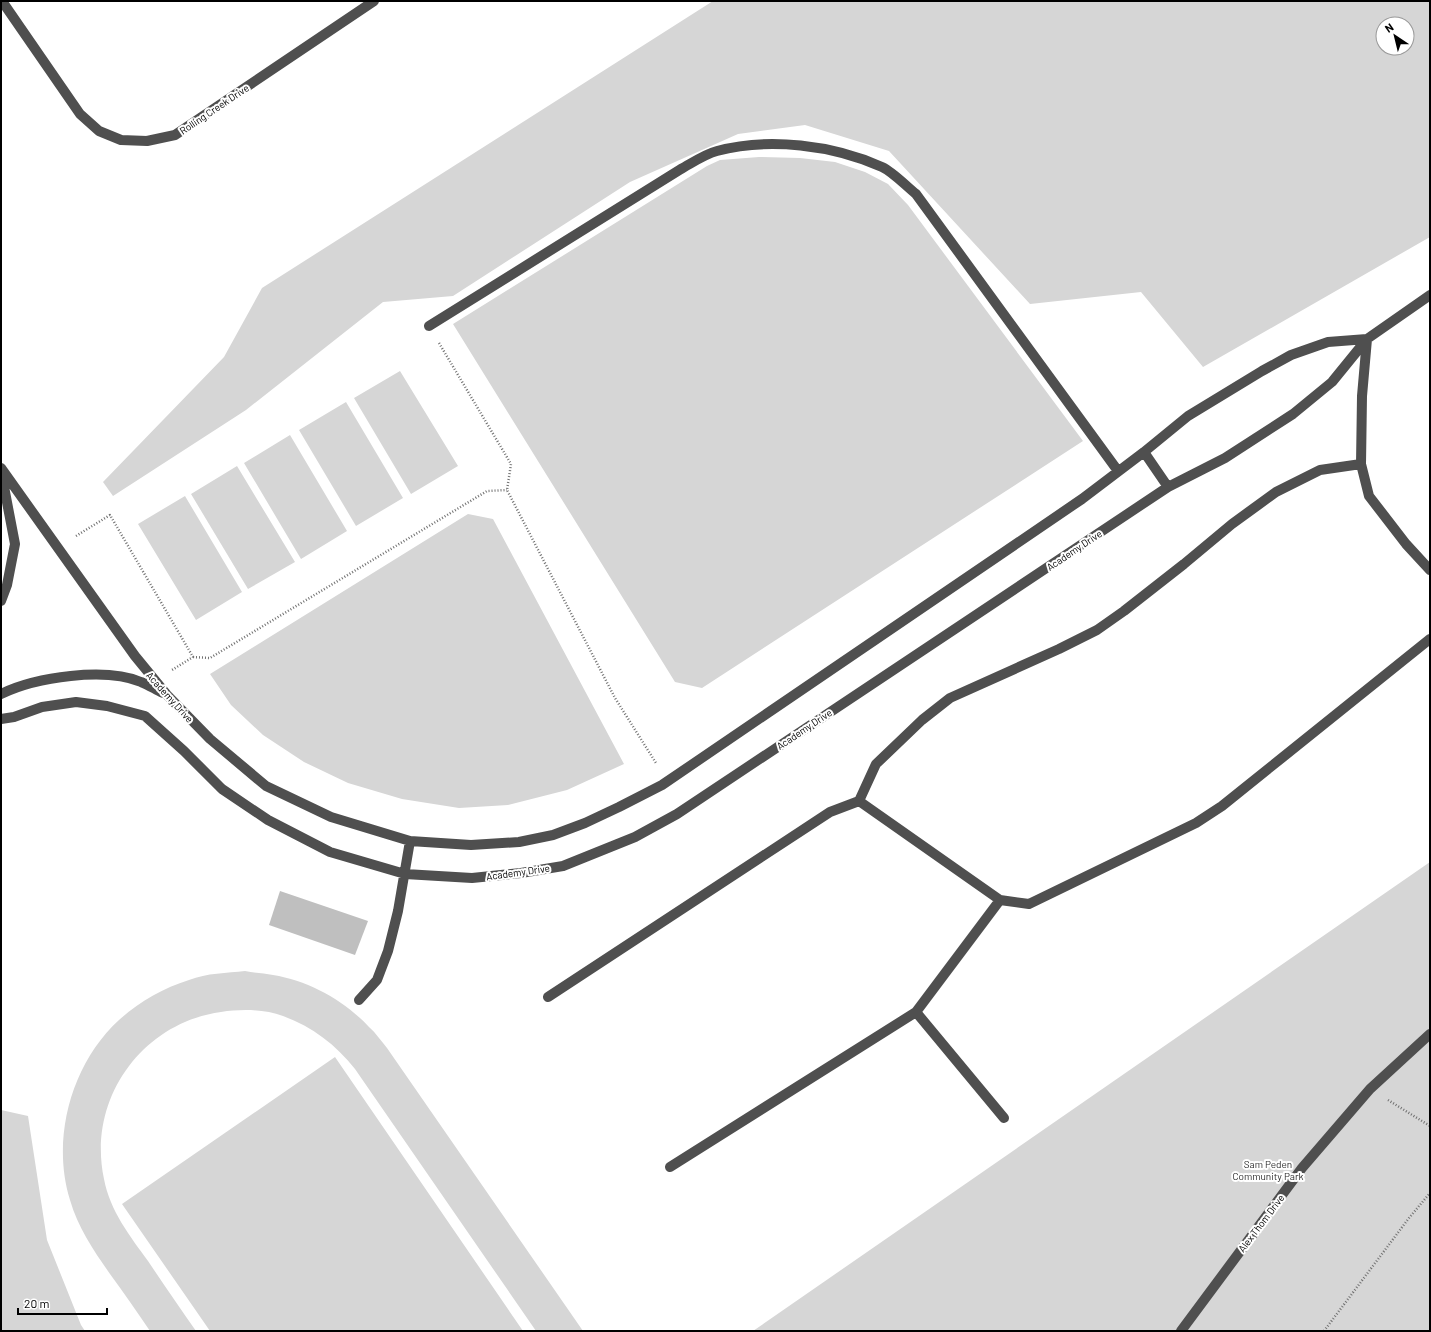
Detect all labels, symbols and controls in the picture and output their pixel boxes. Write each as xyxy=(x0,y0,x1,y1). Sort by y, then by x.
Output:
north arrow xyxy=(1375,16,1415,56)
text: N xyxy=(1382,20,1396,35)
street label: Rolling Creek Drive xyxy=(177,81,251,137)
street label: Academy Drive xyxy=(1044,527,1104,573)
street label: Academy Drive xyxy=(144,669,196,725)
street label: Academy Drive xyxy=(774,706,834,752)
street label: Academy Drive xyxy=(485,862,551,882)
park label: Sam Peden Community Park xyxy=(1232,1158,1304,1182)
street label: Alex Thom Drive xyxy=(1235,1192,1287,1254)
scale bar xyxy=(18,1290,107,1316)
text: 20 m xyxy=(24,1296,50,1310)

